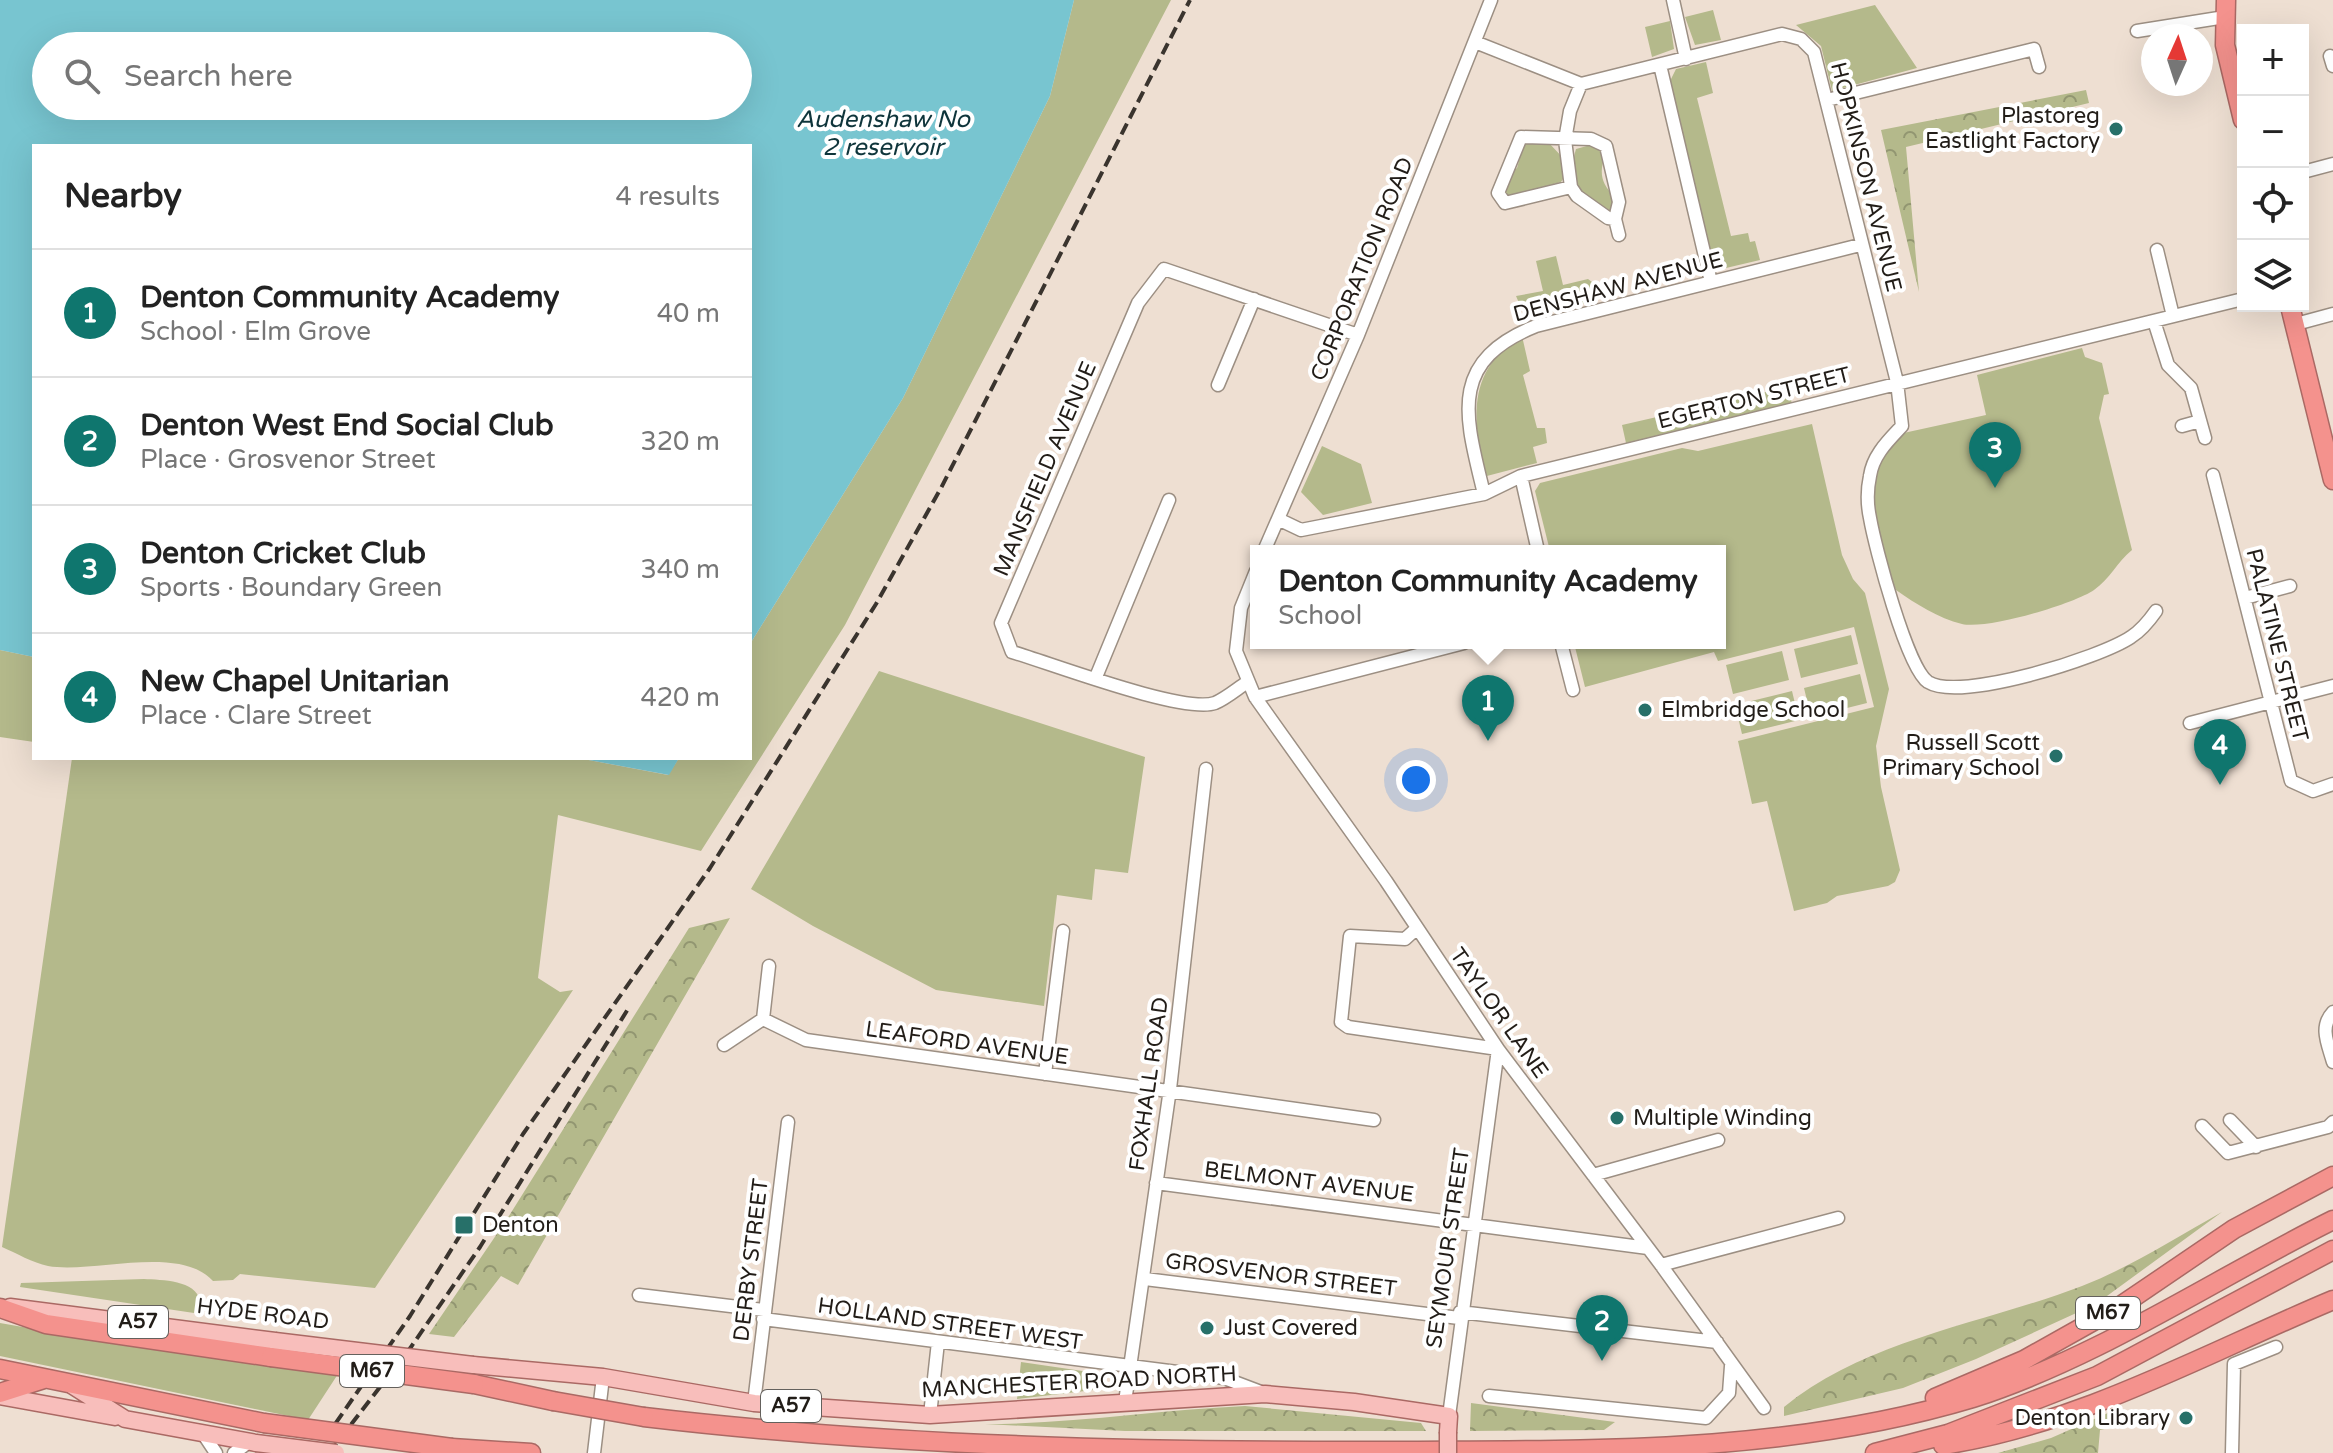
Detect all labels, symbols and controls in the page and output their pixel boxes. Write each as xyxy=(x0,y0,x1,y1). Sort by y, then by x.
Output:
north arrow xyxy=(2141,24,2213,96)
map controls xyxy=(2237,24,2309,312)
button: + xyxy=(2237,24,2309,96)
search box xyxy=(32,32,752,120)
icon: search xyxy=(60,54,104,98)
text: Search here xyxy=(124,58,293,95)
street label: HOPKINSON AVENUE xyxy=(1825,59,1907,295)
button: − xyxy=(2237,96,2309,168)
place label: Plastoreg Eastlight Factory xyxy=(1925,103,2100,154)
water label: Audenshaw No 2 reservoir xyxy=(796,105,971,162)
marker: Plastoreg Eastlight Factory xyxy=(2107,120,2125,138)
street label: CORPORATION ROAD xyxy=(1305,153,1419,385)
button: locate xyxy=(2237,168,2309,240)
text: Nearby xyxy=(64,176,182,217)
text: 4 results xyxy=(615,181,720,212)
button: layers xyxy=(2237,240,2309,312)
street label: DENSHAW AVENUE xyxy=(1510,247,1726,327)
text: Denton Community Academy xyxy=(140,279,559,316)
text: 1 xyxy=(82,298,98,329)
text: 40 m xyxy=(657,298,720,329)
text: School · Elm Grove xyxy=(140,316,371,347)
street label: MANSFIELD AVENUE xyxy=(988,358,1102,580)
street label: EGERTON STREET xyxy=(1655,361,1854,435)
text: Denton West End Social Club xyxy=(140,407,554,444)
pin: 3 xyxy=(1969,422,2021,488)
text: 2 xyxy=(82,426,98,457)
text: 320 m xyxy=(640,426,720,457)
text: Place · Grosvenor Street xyxy=(140,444,436,475)
text: Denton Cricket Club xyxy=(140,535,426,572)
popup xyxy=(1250,545,1726,649)
street label: PALATINE STREET xyxy=(2240,546,2314,745)
text: 3 xyxy=(82,554,98,585)
text: 340 m xyxy=(640,554,720,585)
text: Denton Community Academy xyxy=(1278,563,1698,600)
text: Sports · Boundary Green xyxy=(140,572,442,603)
text: School xyxy=(1278,600,1362,631)
text: New Chapel Unitarian xyxy=(140,663,450,700)
pin: 1 xyxy=(1462,675,1514,741)
text: 4 xyxy=(82,682,98,713)
text: 420 m xyxy=(640,682,720,713)
place label: Elmbridge School xyxy=(1661,697,1845,723)
text: Place · Clare Street xyxy=(140,700,372,731)
marker: Elmbridge School xyxy=(1636,701,1654,719)
pin: 4 xyxy=(2194,719,2246,785)
place label: Russell Scott Primary School xyxy=(1882,730,2040,781)
marker: Russell Scott Primary School xyxy=(2047,747,2065,765)
your location xyxy=(1396,760,1436,800)
street label: TAYLOR LANE xyxy=(1444,943,1554,1083)
street label: FOXHALL ROAD xyxy=(1124,995,1174,1173)
street label: LEAFORD AVENUE xyxy=(864,1016,1070,1070)
place label: Multiple Winding xyxy=(1633,1105,1812,1131)
marker: Multiple Winding xyxy=(1608,1109,1626,1127)
street label: SEYMOUR STREET xyxy=(1421,1146,1475,1350)
street label: BELMONT AVENUE xyxy=(1203,1156,1415,1208)
street label: DERBY STREET xyxy=(728,1176,774,1343)
place label: Denton xyxy=(482,1212,559,1238)
marker: Denton xyxy=(453,1214,475,1236)
street label: GROSVENOR STREET xyxy=(1164,1248,1399,1302)
street label: HYDE ROAD xyxy=(195,1293,331,1335)
street label: HOLLAND STREET WEST xyxy=(816,1293,1085,1356)
pin: 2 xyxy=(1576,1295,1628,1361)
road number: M67 xyxy=(2076,1297,2140,1329)
road number: A57 xyxy=(108,1306,168,1338)
place label: Just Covered xyxy=(1223,1315,1358,1341)
marker: Just Covered xyxy=(1198,1319,1216,1337)
road number: M67 xyxy=(340,1355,404,1387)
street label: MANCHESTER ROAD NORTH xyxy=(921,1361,1237,1403)
road number: A57 xyxy=(761,1390,821,1422)
place label: Denton Library xyxy=(2015,1405,2170,1431)
marker: Denton Library xyxy=(2177,1409,2195,1427)

